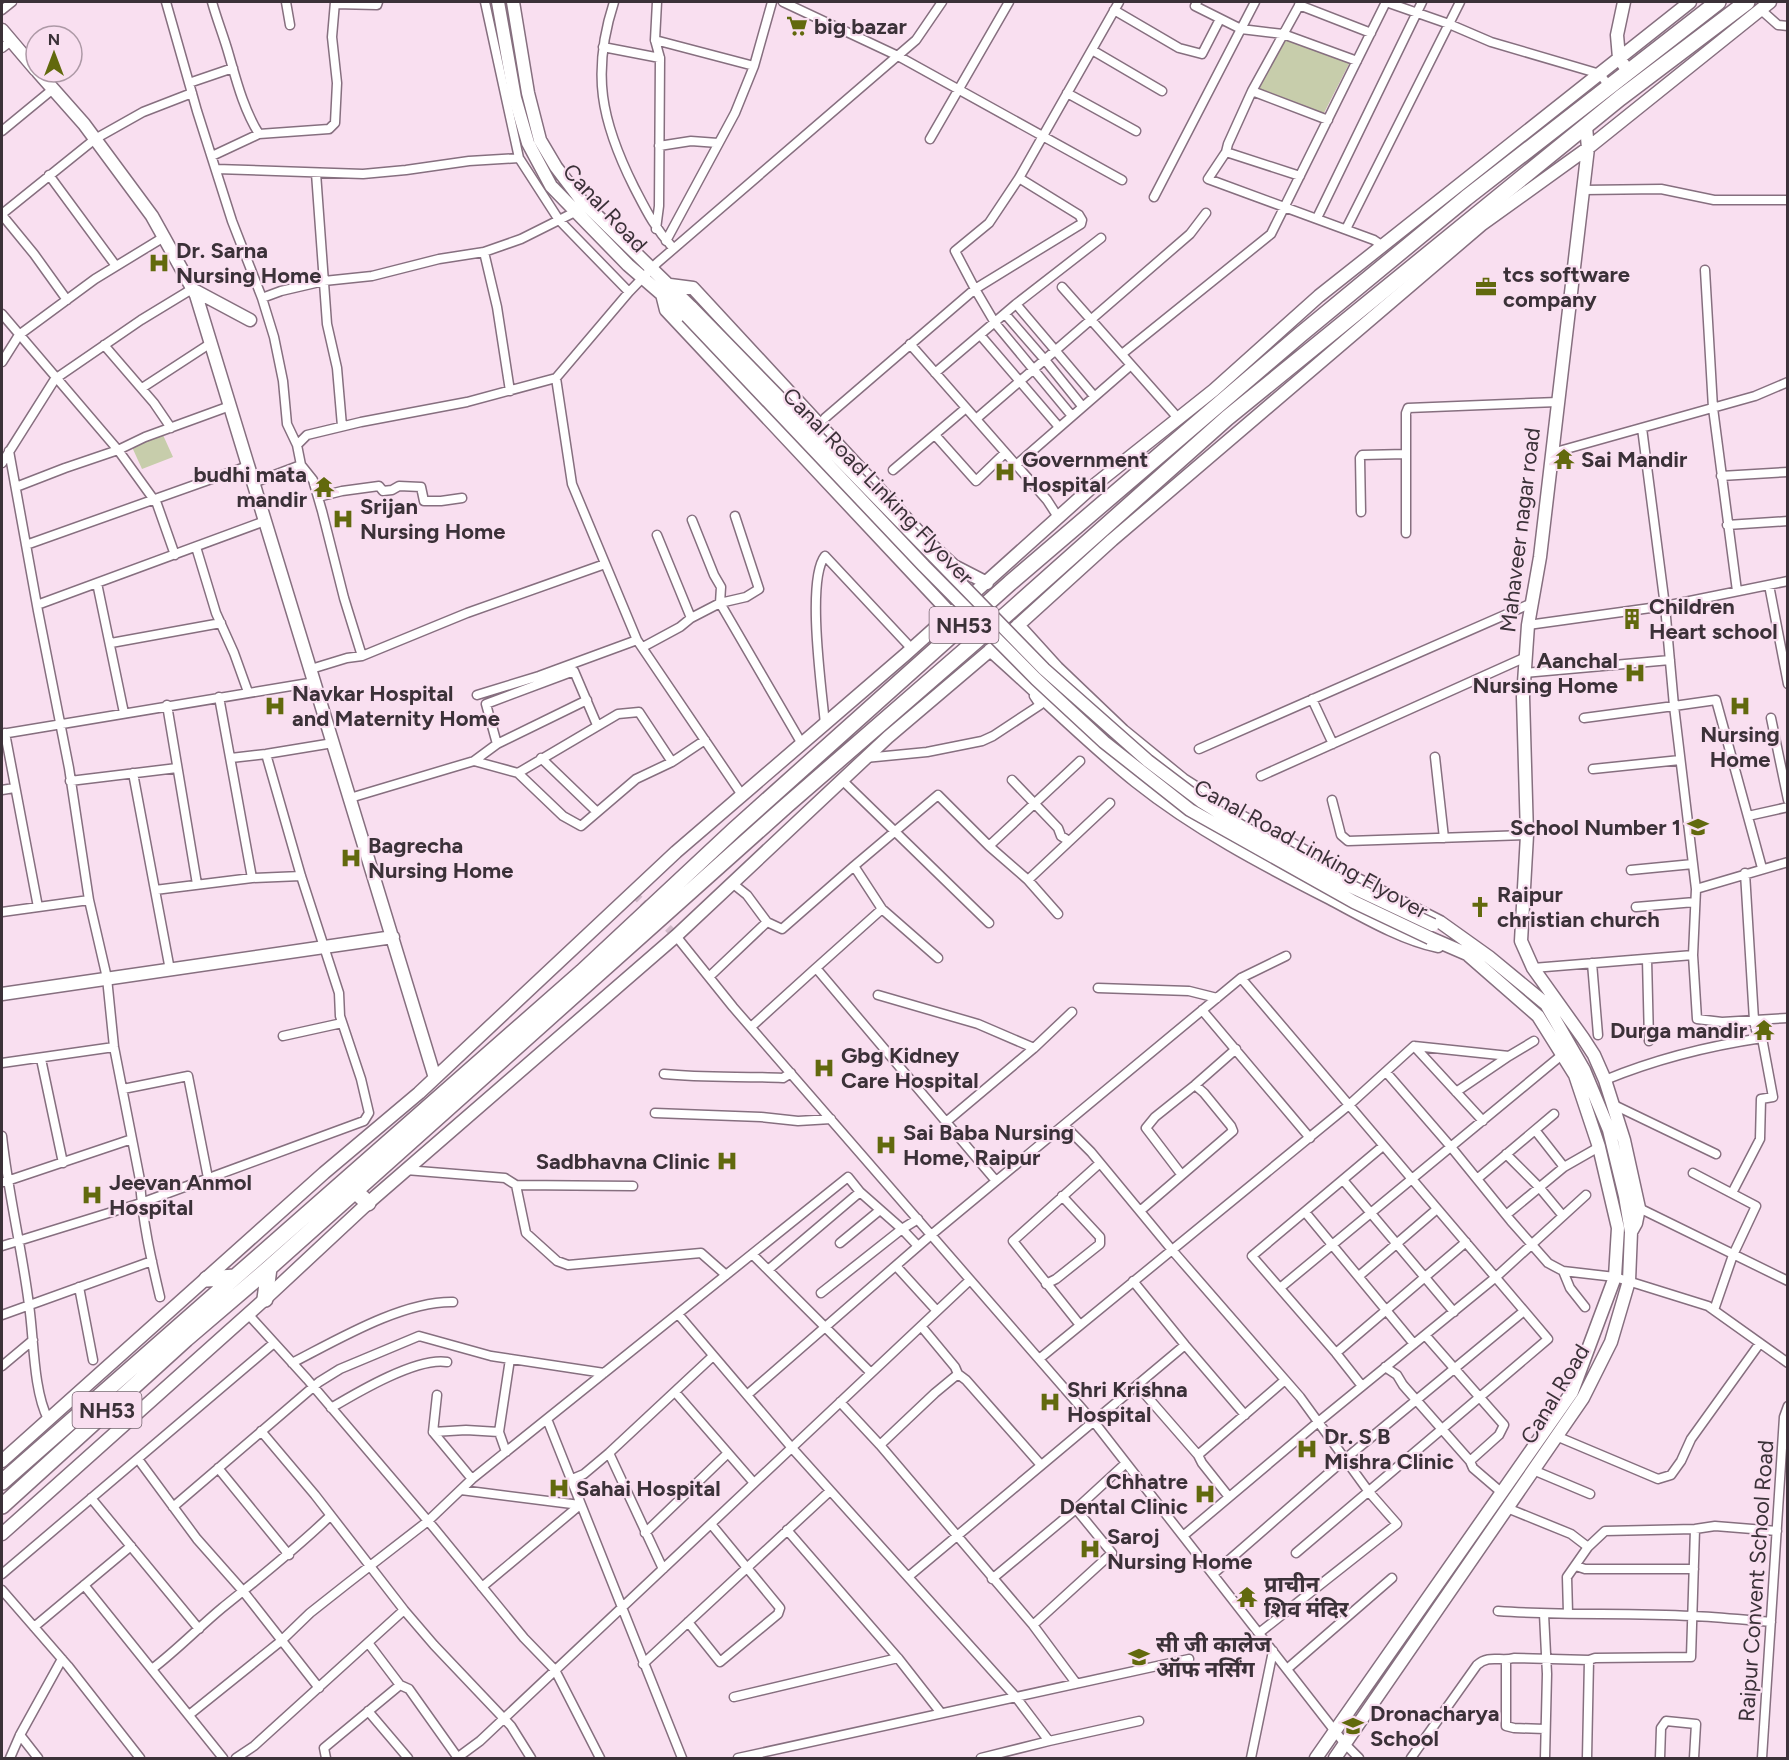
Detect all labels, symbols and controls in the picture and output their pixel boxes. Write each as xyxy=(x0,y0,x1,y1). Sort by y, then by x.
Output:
place label: big bazar xyxy=(814,13,907,40)
supermarket icon: big bazar xyxy=(785,14,809,38)
north arrow xyxy=(24,24,84,84)
text: N xyxy=(48,30,60,49)
street label: Canal Road xyxy=(557,158,653,258)
place label: Dr. Sarna Nursing Home xyxy=(176,237,321,289)
hospital icon: Dr. Sarna Nursing Home xyxy=(147,251,171,275)
place label: tcs software company xyxy=(1503,261,1630,313)
office icon: tcs software company xyxy=(1474,275,1498,299)
street label: Canal Road Linking Flyover xyxy=(777,382,980,590)
street label: Mahaveer nagar road xyxy=(1494,426,1546,634)
place label: Government Hospital xyxy=(1022,446,1148,498)
place label: Sai Mandir xyxy=(1581,446,1688,473)
temple icon: Sai Mandir xyxy=(1552,447,1576,471)
hospital icon: Government Hospital xyxy=(993,460,1017,484)
place label: budhi mata mandir xyxy=(193,461,308,513)
temple icon: budhi mata mandir xyxy=(312,475,336,499)
place label: Srijan Nursing Home xyxy=(360,493,505,545)
hospital icon: Srijan Nursing Home xyxy=(331,507,355,531)
place label: Children Heart school xyxy=(1649,593,1778,645)
road number: NH53 xyxy=(930,607,998,643)
building icon: Children Heart school xyxy=(1620,607,1644,631)
place label: Aanchal Nursing Home xyxy=(1473,647,1618,699)
hospital icon: Aanchal Nursing Home xyxy=(1623,661,1647,685)
place label: Navkar Hospital and Maternity Home xyxy=(292,680,500,732)
hospital icon: Navkar Hospital and Maternity Home xyxy=(263,694,287,718)
hospital icon: Nursing Home xyxy=(1728,694,1752,718)
place label: Nursing Home xyxy=(1700,721,1780,773)
street label: Canal Road Linking Flyover xyxy=(1189,773,1433,925)
place label: School Number 1 xyxy=(1510,814,1681,841)
school or university icon: School Number 1 xyxy=(1686,815,1710,839)
place label: Bagrecha Nursing Home xyxy=(368,832,513,884)
hospital icon: Bagrecha Nursing Home xyxy=(339,846,363,870)
place label: Raipur christian church xyxy=(1497,881,1660,933)
church icon: Raipur christian church xyxy=(1468,895,1492,919)
place label: Durga mandir xyxy=(1610,1017,1748,1044)
temple icon: Durga mandir xyxy=(1752,1018,1776,1042)
place label: Gbg Kidney Care Hospital xyxy=(841,1042,979,1094)
hospital icon: Gbg Kidney Care Hospital xyxy=(812,1056,836,1080)
place label: Sai Baba Nursing Home, Raipur xyxy=(903,1119,1074,1171)
hospital icon: Sai Baba Nursing Home, Raipur xyxy=(874,1133,898,1157)
place label: Sadbhavna Clinic xyxy=(536,1148,710,1175)
hospital icon: Sadbhavna Clinic xyxy=(715,1149,739,1173)
place label: Jeevan Anmol Hospital xyxy=(109,1169,252,1221)
hospital icon: Jeevan Anmol Hospital xyxy=(80,1183,104,1207)
street label: Canal Road xyxy=(1515,1339,1595,1449)
place label: Shri Krishna Hospital xyxy=(1067,1376,1188,1428)
hospital icon: Shri Krishna Hospital xyxy=(1038,1390,1062,1414)
road number: NH53 xyxy=(72,1392,142,1428)
place label: Dr. S B Mishra Clinic xyxy=(1324,1423,1454,1475)
hospital icon: Dr. S B Mishra Clinic xyxy=(1295,1437,1319,1461)
street label: Raipur Convent School Road xyxy=(1733,1439,1779,1723)
place label: Chhatre Dental Clinic xyxy=(1059,1468,1188,1520)
place label: Sahai Hospital xyxy=(576,1475,721,1502)
hospital icon: Sahai Hospital xyxy=(547,1476,571,1500)
hospital icon: Chhatre Dental Clinic xyxy=(1193,1482,1217,1506)
place label: Saroj Nursing Home xyxy=(1107,1523,1252,1575)
hospital icon: Saroj Nursing Home xyxy=(1078,1537,1102,1561)
place label: प्राचीन शिव मंदिर xyxy=(1264,1571,1350,1623)
temple icon: प्राचीन शिव मंदिर xyxy=(1235,1585,1259,1609)
place label: सी जी कालेज ऑफ नर्सिंग xyxy=(1156,1631,1272,1683)
school or university icon: सी जी कालेज ऑफ नर्सिंग xyxy=(1127,1645,1151,1669)
place label: Dronacharya School xyxy=(1370,1700,1499,1752)
school or university icon: Dronacharya School xyxy=(1341,1714,1365,1738)

